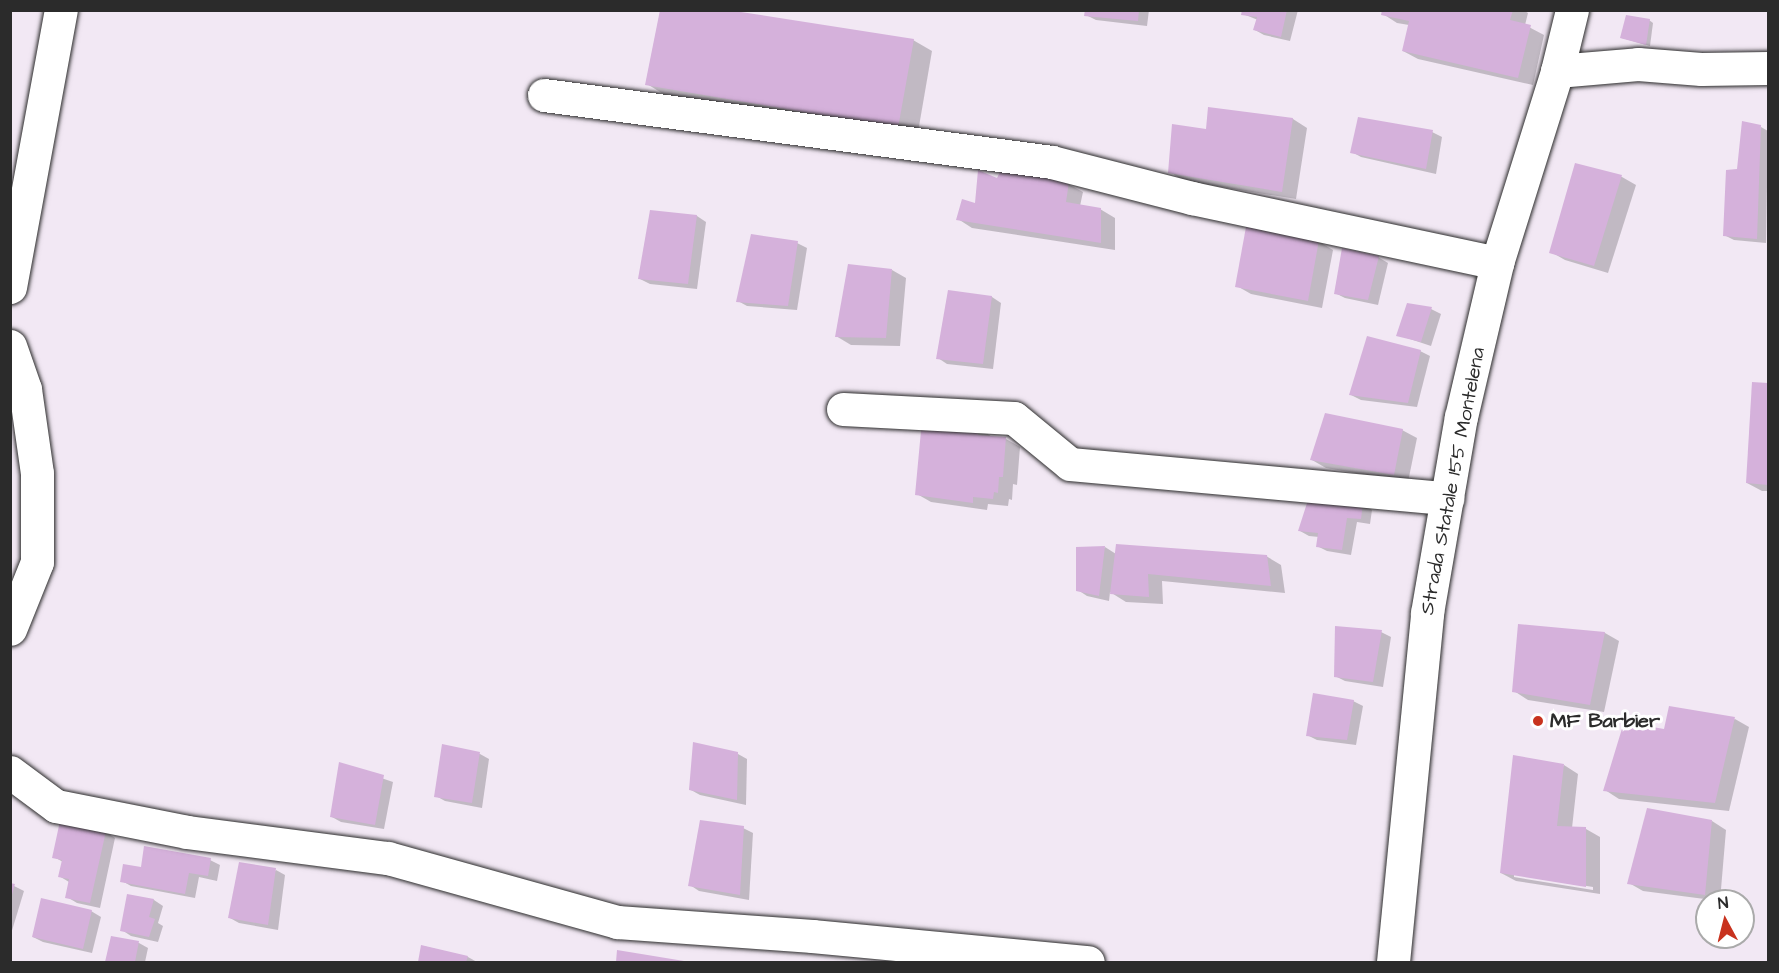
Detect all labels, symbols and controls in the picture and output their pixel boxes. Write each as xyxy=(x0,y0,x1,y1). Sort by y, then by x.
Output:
street label: Strada Statale 155 Montelena xyxy=(1415,345,1491,617)
place label: MF Barbier xyxy=(1550,709,1660,733)
marker: MF Barbier xyxy=(1531,714,1545,728)
north arrow xyxy=(1695,889,1755,949)
text: N xyxy=(1717,892,1729,915)

